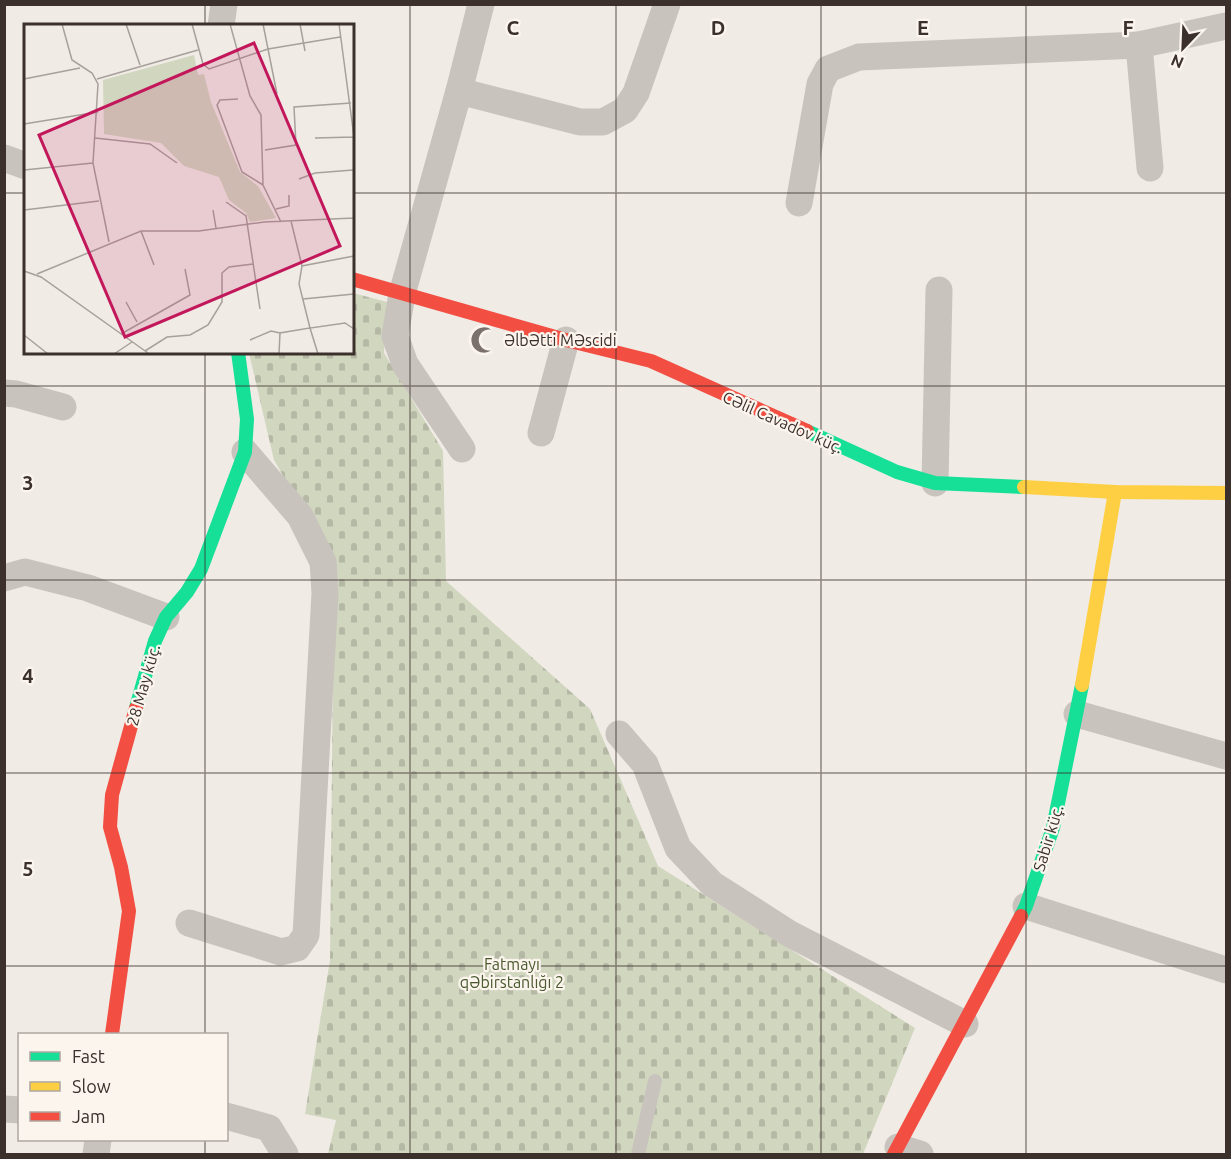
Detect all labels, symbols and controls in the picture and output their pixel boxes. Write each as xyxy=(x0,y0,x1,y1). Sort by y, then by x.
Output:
text: C xyxy=(507,16,520,39)
text: D xyxy=(711,16,725,39)
text: E xyxy=(917,16,929,39)
text: F xyxy=(1122,16,1134,39)
north arrow xyxy=(1153,18,1213,78)
inset map xyxy=(24,24,354,354)
text: N xyxy=(1168,51,1186,72)
mosque icon: Əlbətti Məscidi xyxy=(469,325,499,355)
place label: Əlbətti Məscidi xyxy=(504,331,617,349)
street label: Cəlil Cavadov küç. xyxy=(720,387,846,457)
text: 3 xyxy=(22,471,34,494)
street label: 28 May küç. xyxy=(123,642,163,728)
text: 4 xyxy=(22,664,34,687)
street label: Sabir küç. xyxy=(1029,803,1067,873)
text: 5 xyxy=(22,857,34,880)
park label: Fatmayı qəbirstanlığı 2 xyxy=(460,955,564,991)
legend xyxy=(18,1033,228,1141)
text: Fast xyxy=(72,1046,105,1066)
text: Slow xyxy=(72,1076,111,1096)
text: Jam xyxy=(72,1106,106,1126)

